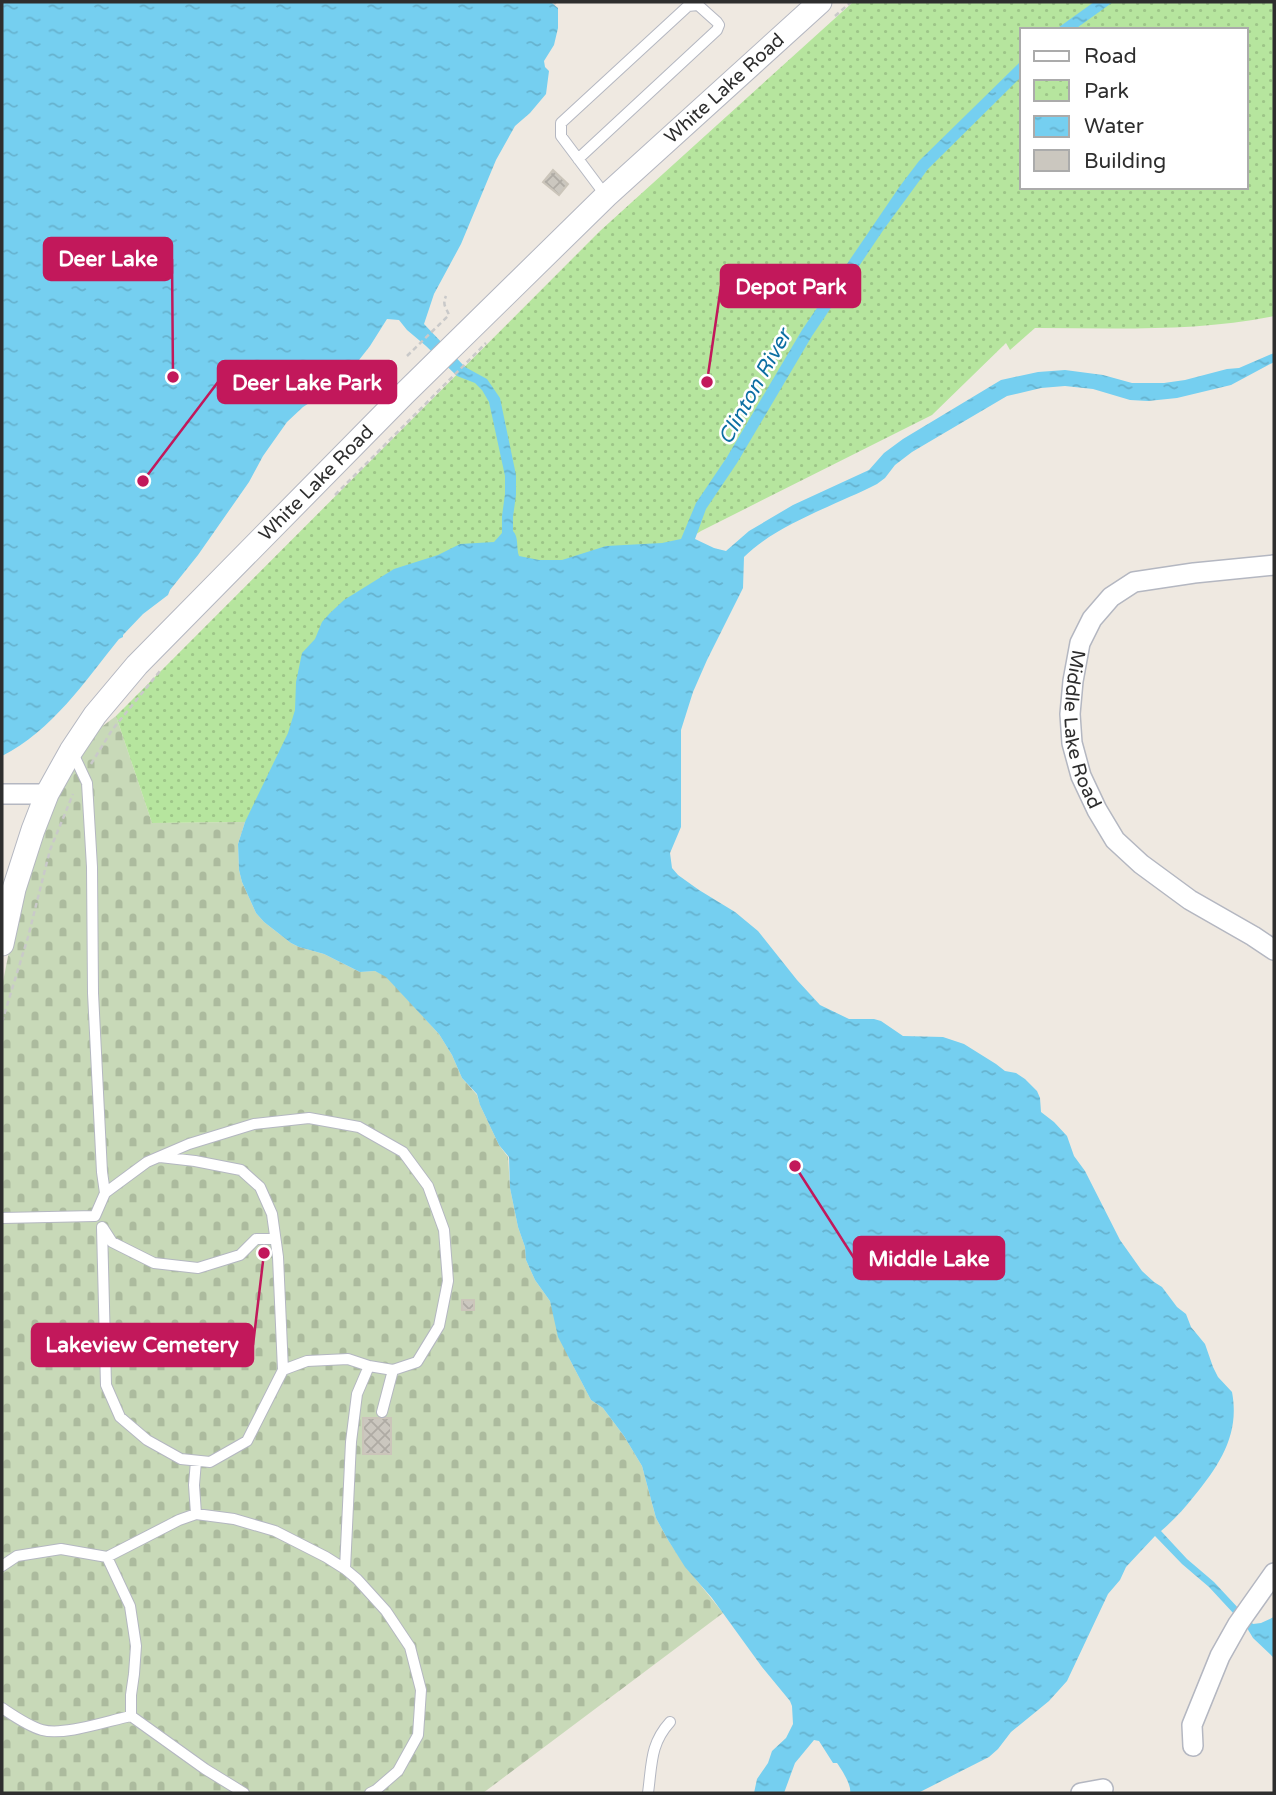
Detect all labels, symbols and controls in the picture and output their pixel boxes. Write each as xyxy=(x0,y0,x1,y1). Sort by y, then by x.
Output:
legend xyxy=(1020,28,1248,189)
street label: White Lake Road xyxy=(660,29,789,148)
text: Road xyxy=(1084,44,1137,69)
text: Park xyxy=(1084,79,1129,104)
text: Water xyxy=(1084,114,1144,139)
text: Building xyxy=(1084,149,1166,174)
callout: Deer Lake xyxy=(44,238,172,280)
text: Deer Lake xyxy=(58,247,158,272)
callout: Depot Park xyxy=(721,265,860,307)
text: Depot Park xyxy=(735,275,847,300)
water label: Clinton River xyxy=(713,323,798,449)
callout: Deer Lake Park xyxy=(218,361,396,403)
text: Deer Lake Park xyxy=(232,371,383,396)
street label: White Lake Road xyxy=(254,421,378,546)
street label: Middle Lake Road xyxy=(1059,648,1106,812)
callout: Middle Lake xyxy=(854,1237,1004,1279)
text: Middle Lake xyxy=(868,1247,990,1272)
callout: Lakeview Cemetery xyxy=(32,1324,253,1366)
text: Lakeview Cemetery xyxy=(45,1333,239,1358)

